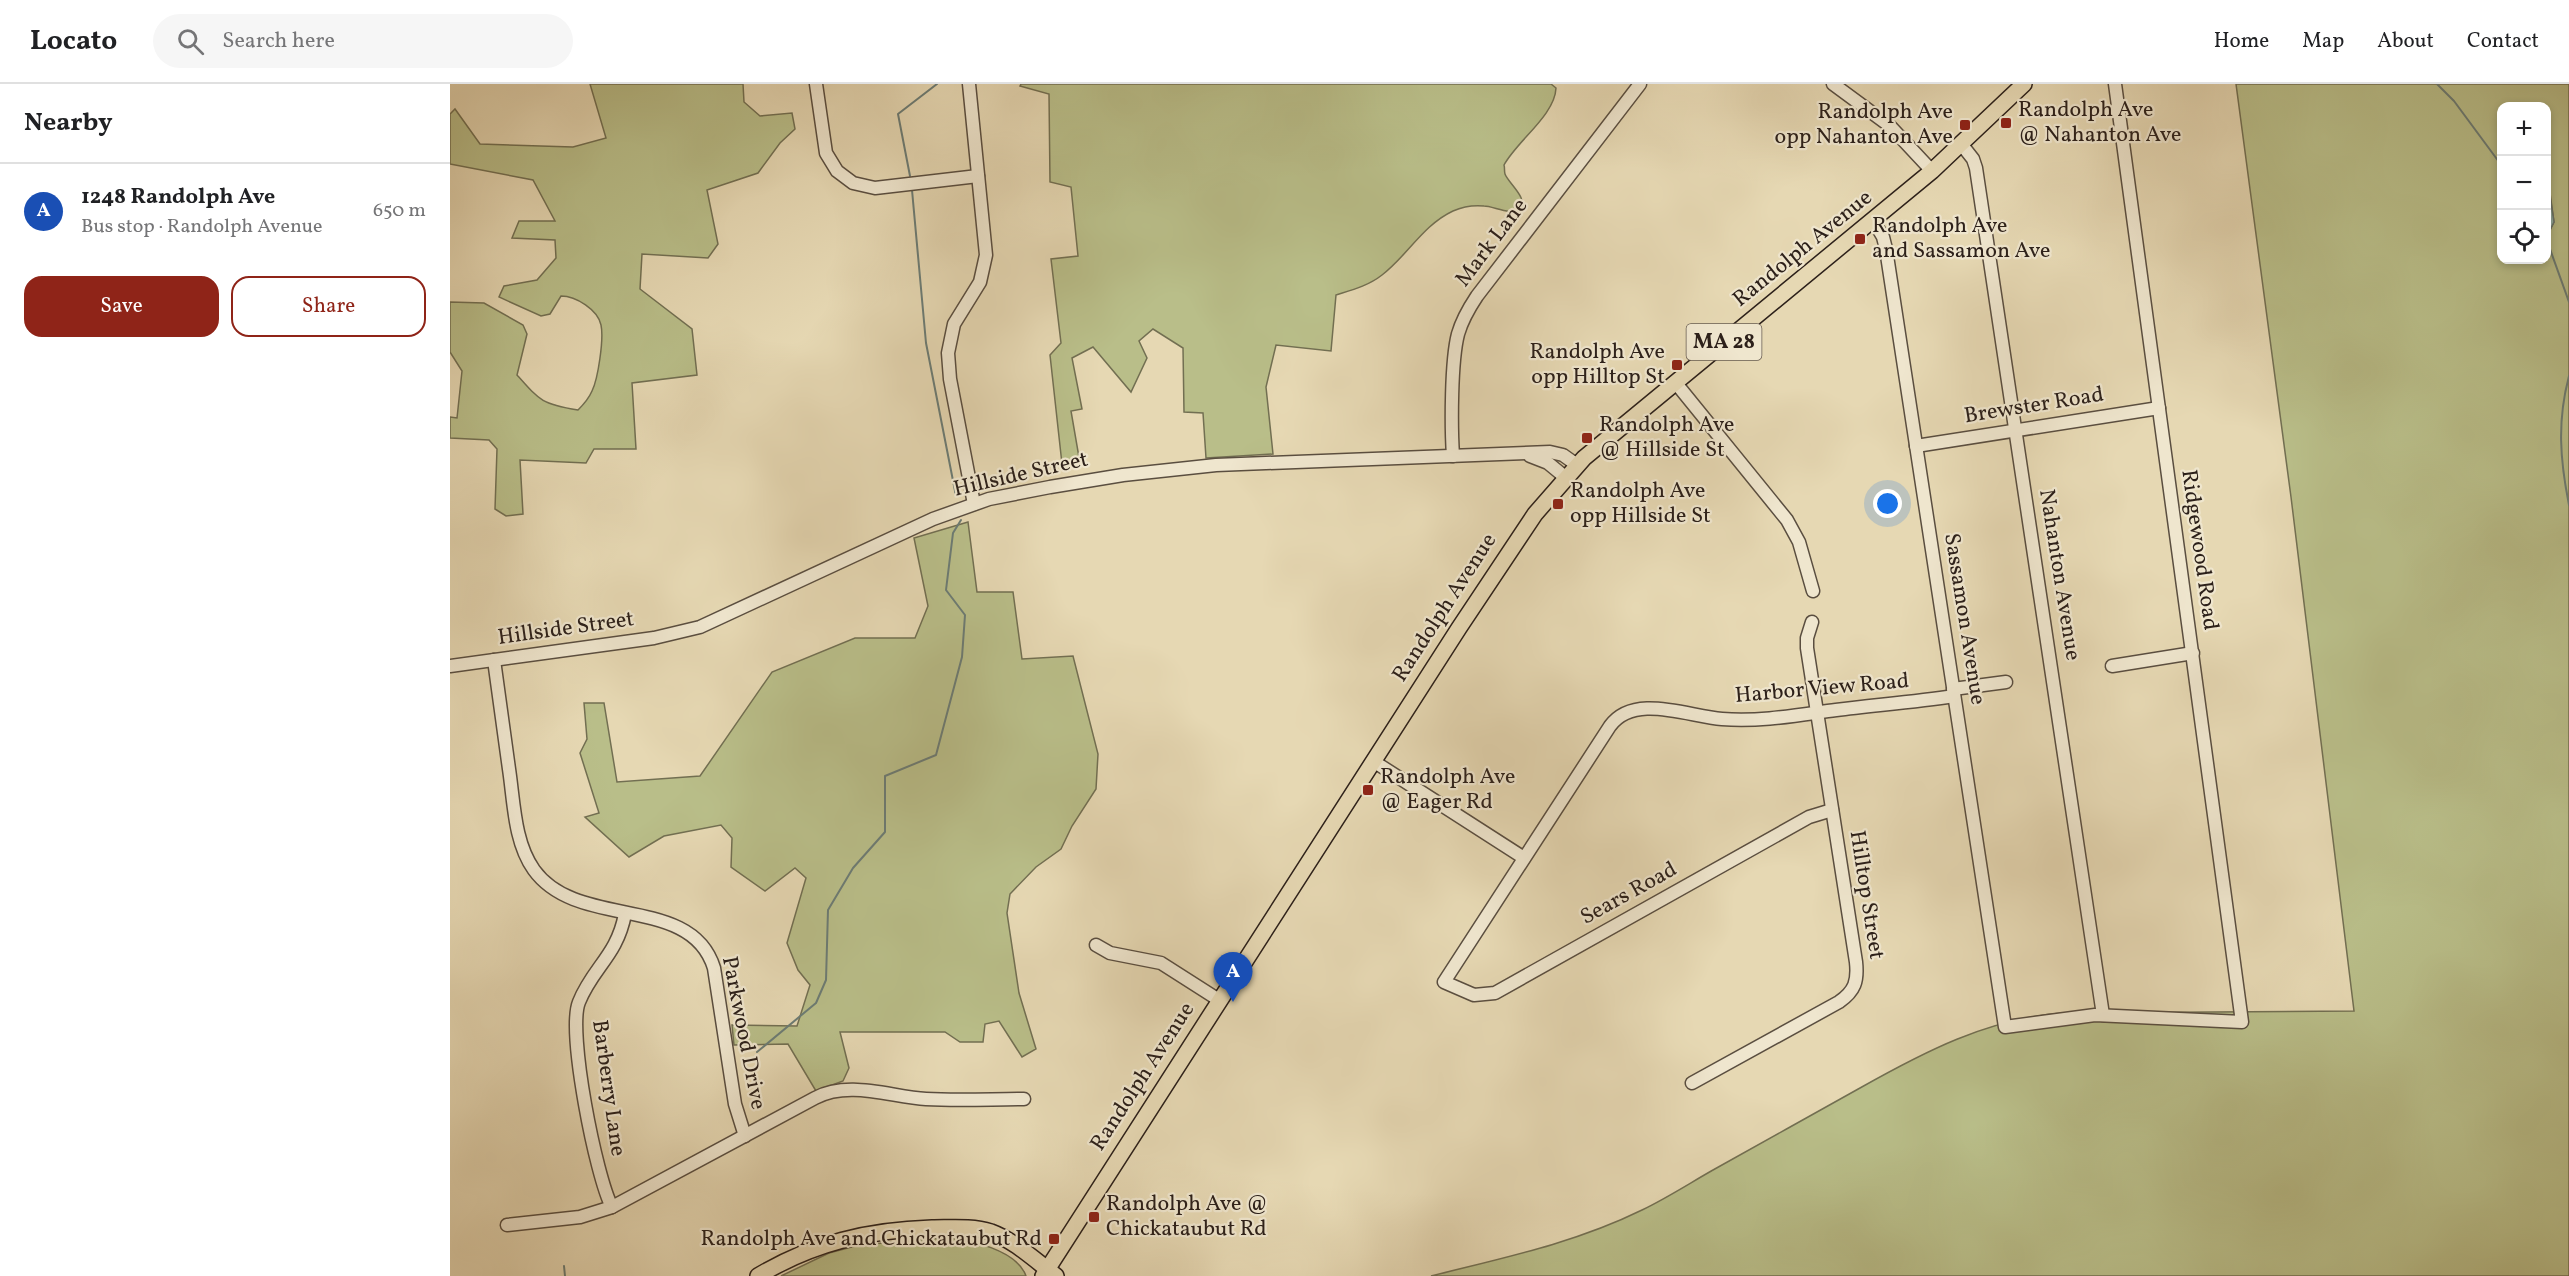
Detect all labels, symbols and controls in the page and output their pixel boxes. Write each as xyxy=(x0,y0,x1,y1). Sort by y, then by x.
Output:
search box xyxy=(153,14,573,68)
text: Locato xyxy=(30,22,117,61)
icon: search xyxy=(174,25,207,58)
text: Search here xyxy=(222,26,335,57)
text: Home xyxy=(2214,27,2269,56)
text: Map xyxy=(2302,27,2344,56)
text: About xyxy=(2377,27,2434,56)
text: Contact xyxy=(2467,27,2539,56)
place label: Randolph Ave @ Nahanton Ave xyxy=(2018,95,2182,151)
place label: Randolph Ave opp Nahanton Ave xyxy=(1774,97,1953,153)
map controls xyxy=(2497,102,2551,264)
button: + xyxy=(2497,102,2551,156)
text: Nearby xyxy=(24,105,113,141)
marker: Randolph Ave @ Nahanton Ave xyxy=(1999,116,2013,130)
marker: Randolph Ave opp Nahanton Ave xyxy=(1958,118,1972,132)
button: − xyxy=(2497,156,2551,210)
text: 1248 Randolph Ave xyxy=(81,182,275,213)
street label: Randolph Avenue xyxy=(1727,183,1879,315)
street label: Mark Lane xyxy=(1448,192,1536,294)
text: A xyxy=(36,197,51,225)
text: 650 m xyxy=(373,197,426,225)
button: locate xyxy=(2497,210,2551,264)
place label: Randolph Ave and Sassamon Ave xyxy=(1872,211,2051,267)
text: Bus stop · Randolph Avenue xyxy=(81,213,323,241)
marker: Randolph Ave and Sassamon Ave xyxy=(1853,232,1867,246)
button: Save xyxy=(24,276,219,337)
button: Share xyxy=(231,276,426,337)
road number: MA 28 xyxy=(1686,324,1762,360)
place label: Randolph Ave opp Hilltop St xyxy=(1530,337,1665,393)
marker: Randolph Ave opp Hilltop St xyxy=(1670,358,1684,372)
street label: Brewster Road xyxy=(1962,380,2106,432)
place label: Randolph Ave @ Hillside St xyxy=(1599,410,1735,466)
marker: Randolph Ave @ Hillside St xyxy=(1580,431,1594,445)
street label: Hillside Street xyxy=(951,444,1092,506)
street label: Ridgewood Road xyxy=(2172,468,2226,632)
place label: Randolph Ave opp Hillside St xyxy=(1570,476,1711,532)
street label: Nahanton Avenue xyxy=(2030,487,2088,663)
your location xyxy=(1873,489,1902,518)
marker: Randolph Ave opp Hillside St xyxy=(1551,497,1565,511)
street label: Randolph Avenue xyxy=(1385,528,1505,688)
street label: Sassamon Avenue xyxy=(1935,531,1993,707)
street label: Hillside Street xyxy=(496,604,636,654)
street label: Harbor View Road xyxy=(1734,666,1910,712)
place label: Randolph Ave @ Eager Rd xyxy=(1380,762,1516,818)
marker: Randolph Ave @ Eager Rd xyxy=(1361,783,1375,797)
street label: Hilltop Street xyxy=(1841,828,1892,962)
street label: Sears Road xyxy=(1575,855,1683,933)
pin: A xyxy=(1214,952,1252,1002)
street label: Parkwood Drive xyxy=(713,954,773,1112)
street label: Randolph Avenue xyxy=(1083,997,1203,1157)
street label: Barberry Lane xyxy=(583,1018,633,1158)
place label: Randolph Ave @ Chickataubut Rd xyxy=(1106,1189,1268,1245)
marker: Randolph Ave @ Chickataubut Rd xyxy=(1087,1210,1101,1224)
place label: Randolph Ave and Chickataubut Rd xyxy=(701,1224,1042,1255)
marker: Randolph Ave and Chickataubut Rd xyxy=(1047,1232,1061,1246)

